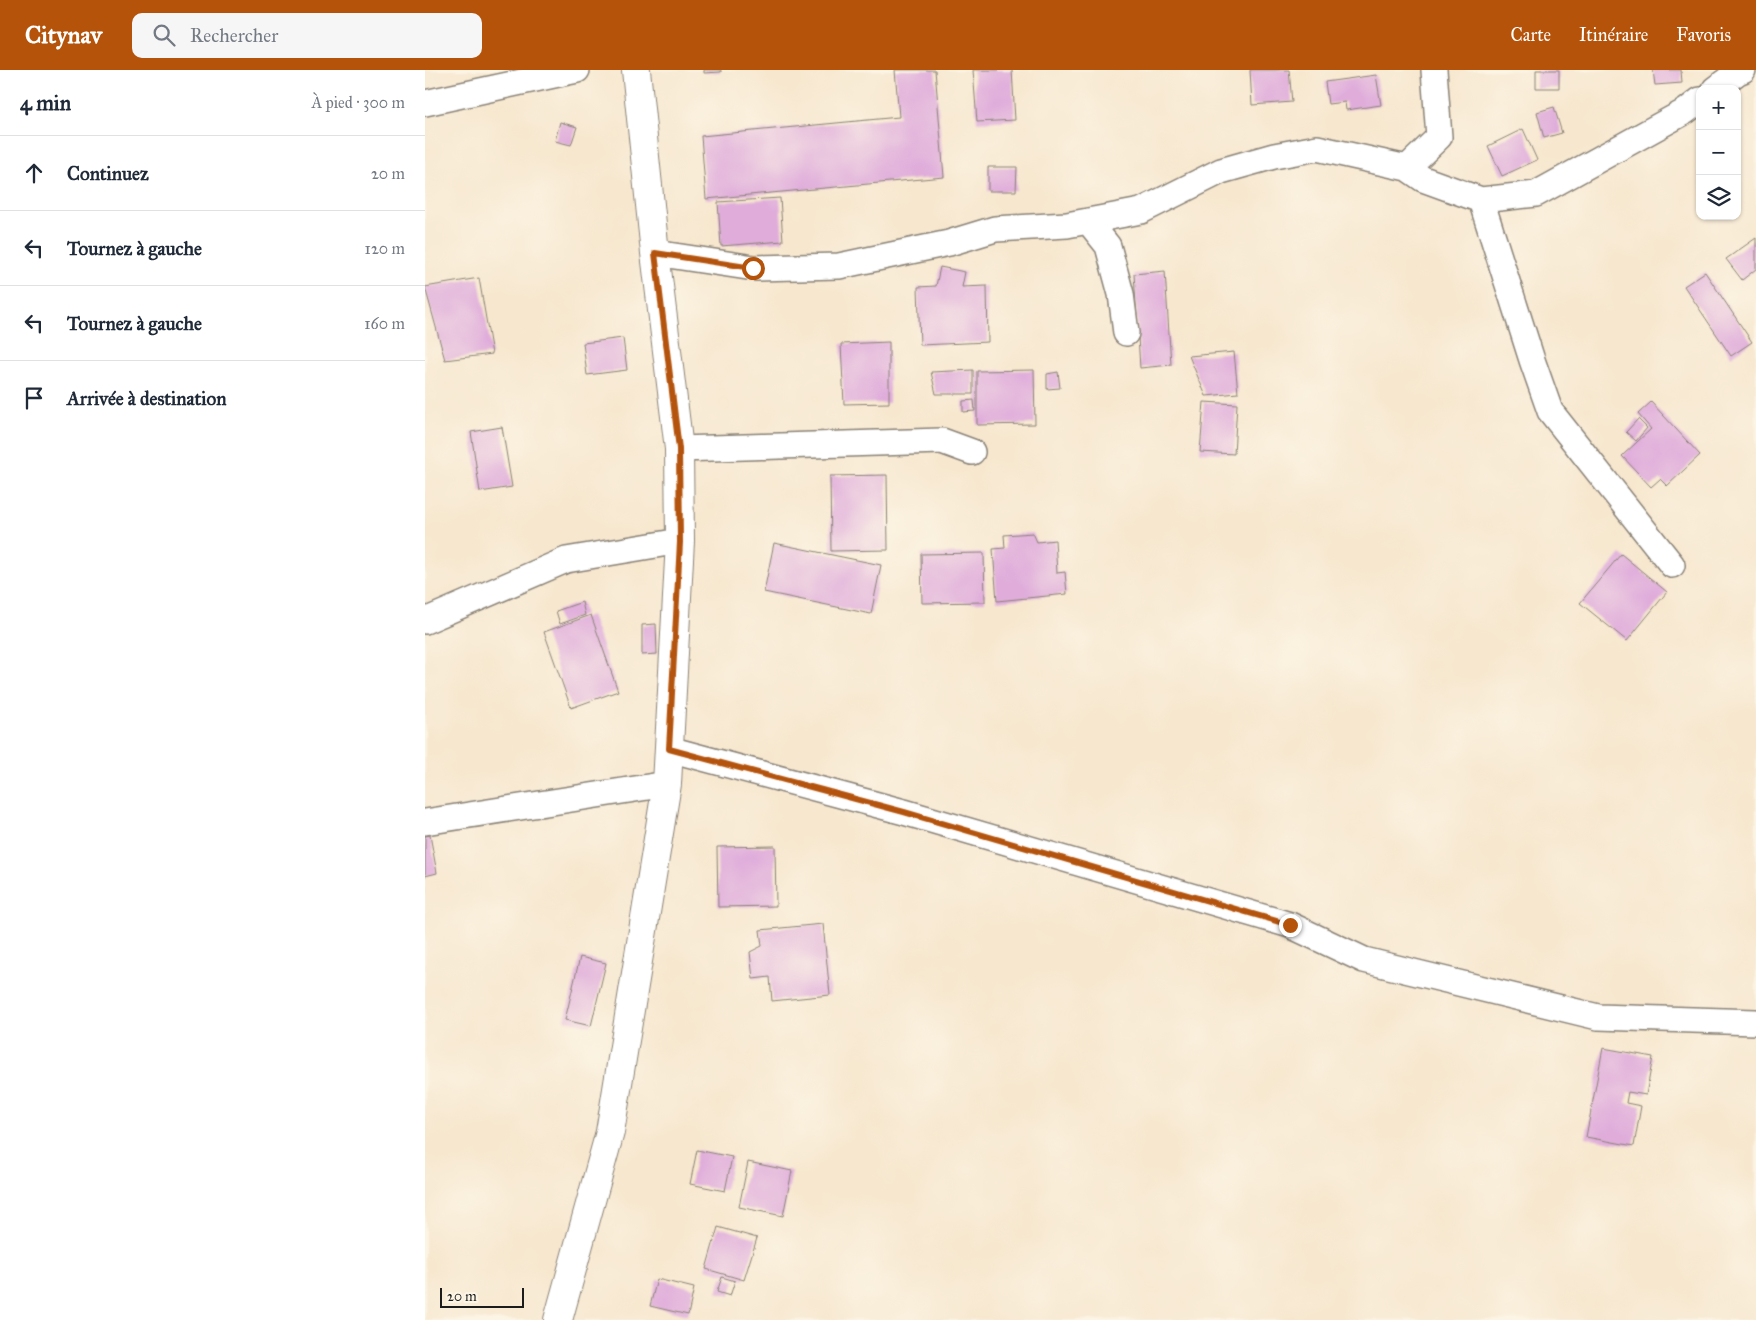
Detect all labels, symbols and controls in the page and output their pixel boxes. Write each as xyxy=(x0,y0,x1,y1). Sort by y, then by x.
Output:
search box xyxy=(132,13,482,58)
text: Citynav xyxy=(25,20,102,50)
icon: search xyxy=(150,21,178,49)
text: Rechercher xyxy=(190,24,278,47)
text: Carte xyxy=(1511,24,1551,46)
text: Itinéraire xyxy=(1579,24,1648,46)
text: Favoris xyxy=(1676,24,1731,46)
map controls xyxy=(1696,85,1741,220)
button: + xyxy=(1696,85,1741,130)
text: 4 min xyxy=(20,90,71,116)
text: À pied · 300 m xyxy=(311,93,405,112)
button: − xyxy=(1696,130,1741,175)
icon: ahead xyxy=(20,159,48,187)
text: Continuez xyxy=(67,162,149,185)
text: 20 m xyxy=(371,164,405,183)
button: layers xyxy=(1696,175,1741,220)
icon: left xyxy=(20,234,48,262)
text: Tournez à gauche xyxy=(67,237,202,260)
text: 120 m xyxy=(365,239,405,258)
route start xyxy=(742,257,765,280)
icon: left xyxy=(20,309,48,337)
text: Tournez à gauche xyxy=(67,312,202,335)
text: 160 m xyxy=(364,314,405,333)
icon: arrive xyxy=(20,384,48,412)
text: Arrivée à destination xyxy=(67,387,226,410)
route end xyxy=(1279,914,1302,937)
scale bar xyxy=(440,1285,524,1308)
text: 20 m xyxy=(447,1288,477,1305)

